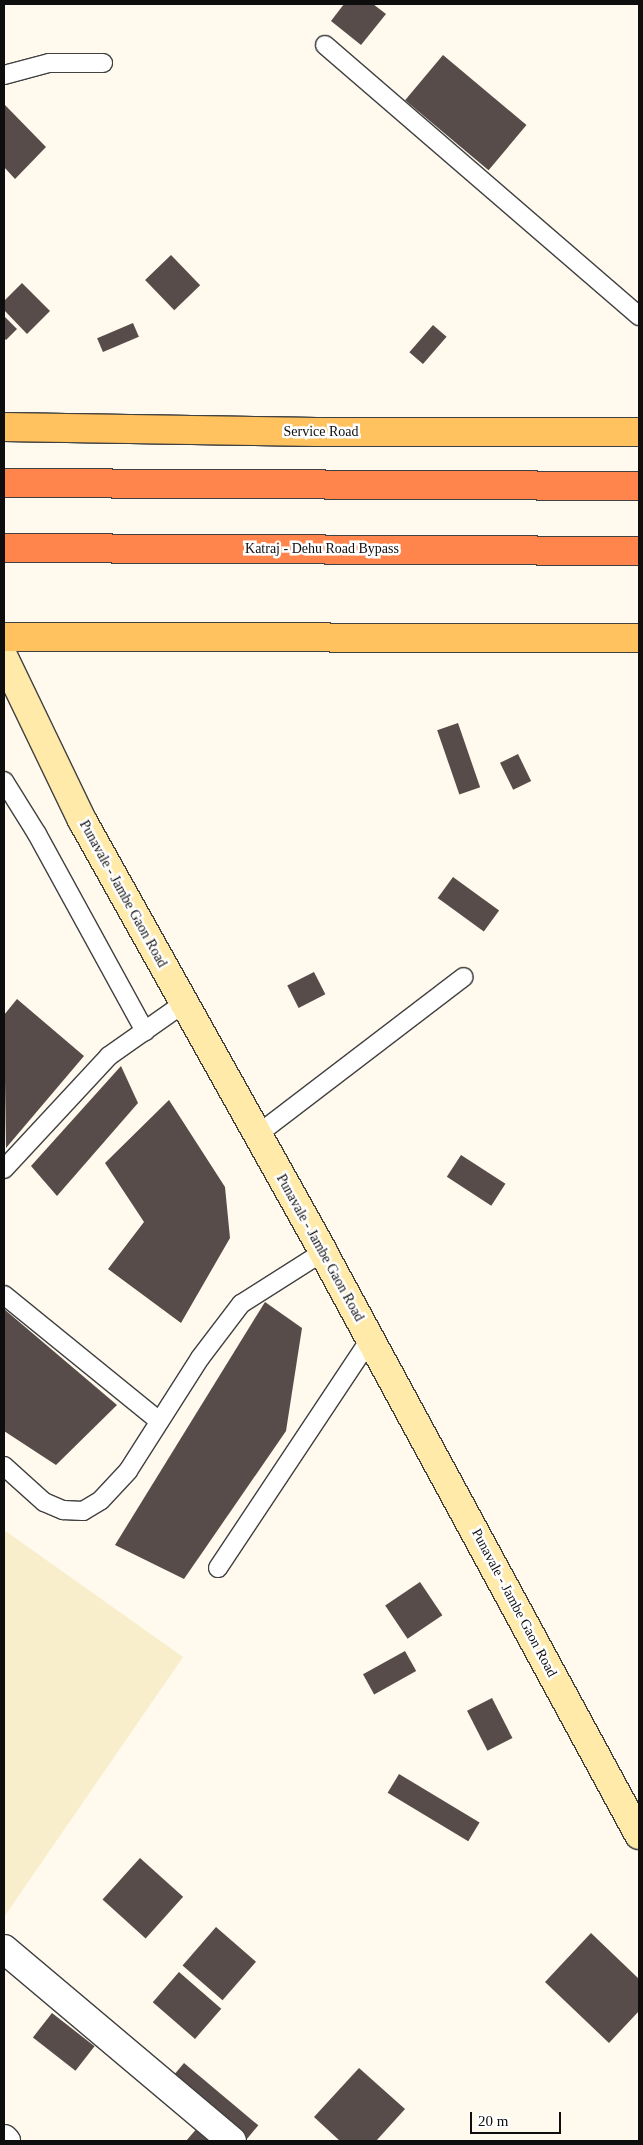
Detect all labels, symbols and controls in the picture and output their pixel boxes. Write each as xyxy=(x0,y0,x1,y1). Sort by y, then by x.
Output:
street label: Service Road xyxy=(283,424,359,440)
street label: Katraj - Dehu Road Bypass xyxy=(245,541,399,557)
street label: Punavale - Jambe Gaon Road xyxy=(76,817,170,971)
street label: Punavale - Jambe Gaon Road xyxy=(273,1171,367,1325)
street label: Punavale - Jambe Gaon Road xyxy=(468,1526,560,1680)
scale bar xyxy=(473,2102,564,2134)
text: 20 m xyxy=(478,2113,508,2129)

